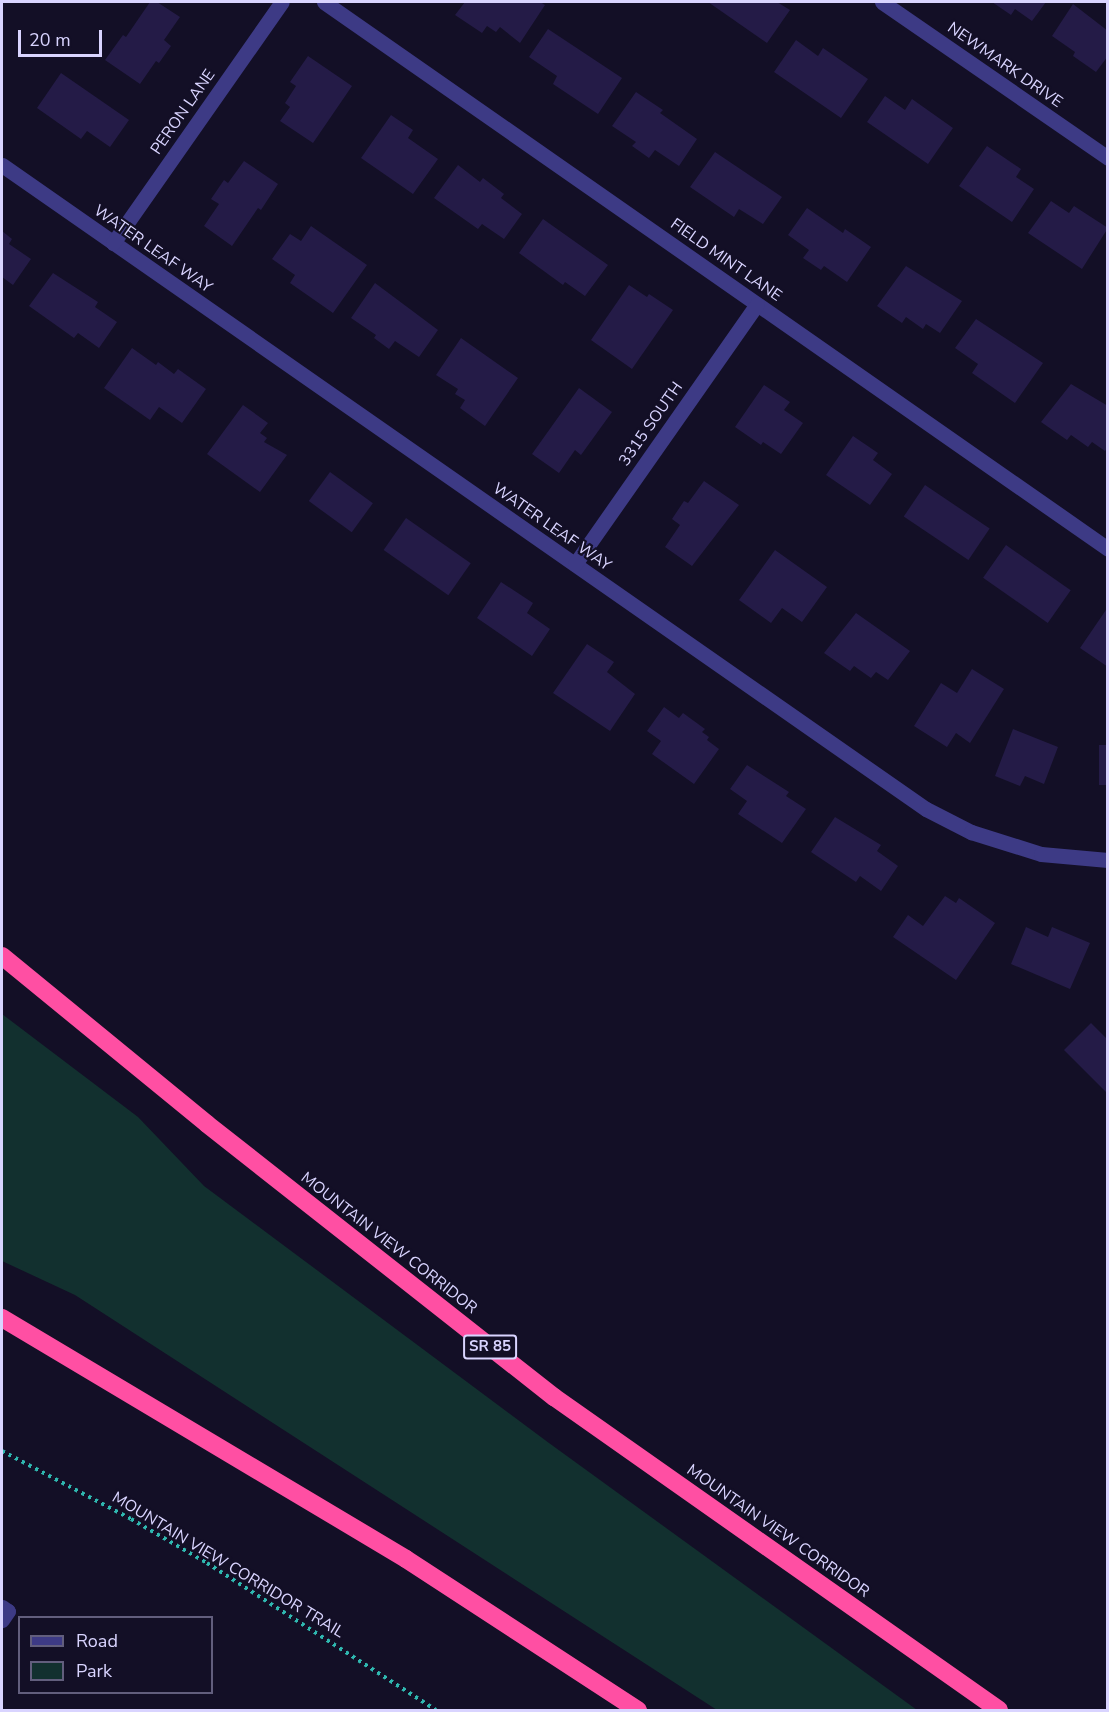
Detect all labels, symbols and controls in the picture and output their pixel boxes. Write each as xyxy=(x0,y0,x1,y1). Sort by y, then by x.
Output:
scale bar xyxy=(21,18,105,56)
street label: NEWMARK DRIVE xyxy=(944,18,1066,112)
text: 20 m xyxy=(29,28,71,52)
street label: PERON LANE xyxy=(147,66,219,158)
street label: WATER LEAF WAY xyxy=(90,201,216,297)
street label: FIELD MINT LANE xyxy=(667,214,785,306)
street label: 3315 SOUTH xyxy=(615,378,687,470)
street label: WATER LEAF WAY xyxy=(489,479,615,575)
street label: MOUNTAIN VIEW CORRIDOR xyxy=(297,1168,481,1318)
road number: SR 85 xyxy=(463,1335,517,1359)
street label: MOUNTAIN VIEW CORRIDOR xyxy=(683,1460,873,1602)
street label: MOUNTAIN VIEW CORRIDOR TRAIL xyxy=(108,1488,348,1642)
legend xyxy=(18,1616,213,1694)
text: Road xyxy=(76,1629,118,1653)
text: Park xyxy=(76,1659,112,1683)

